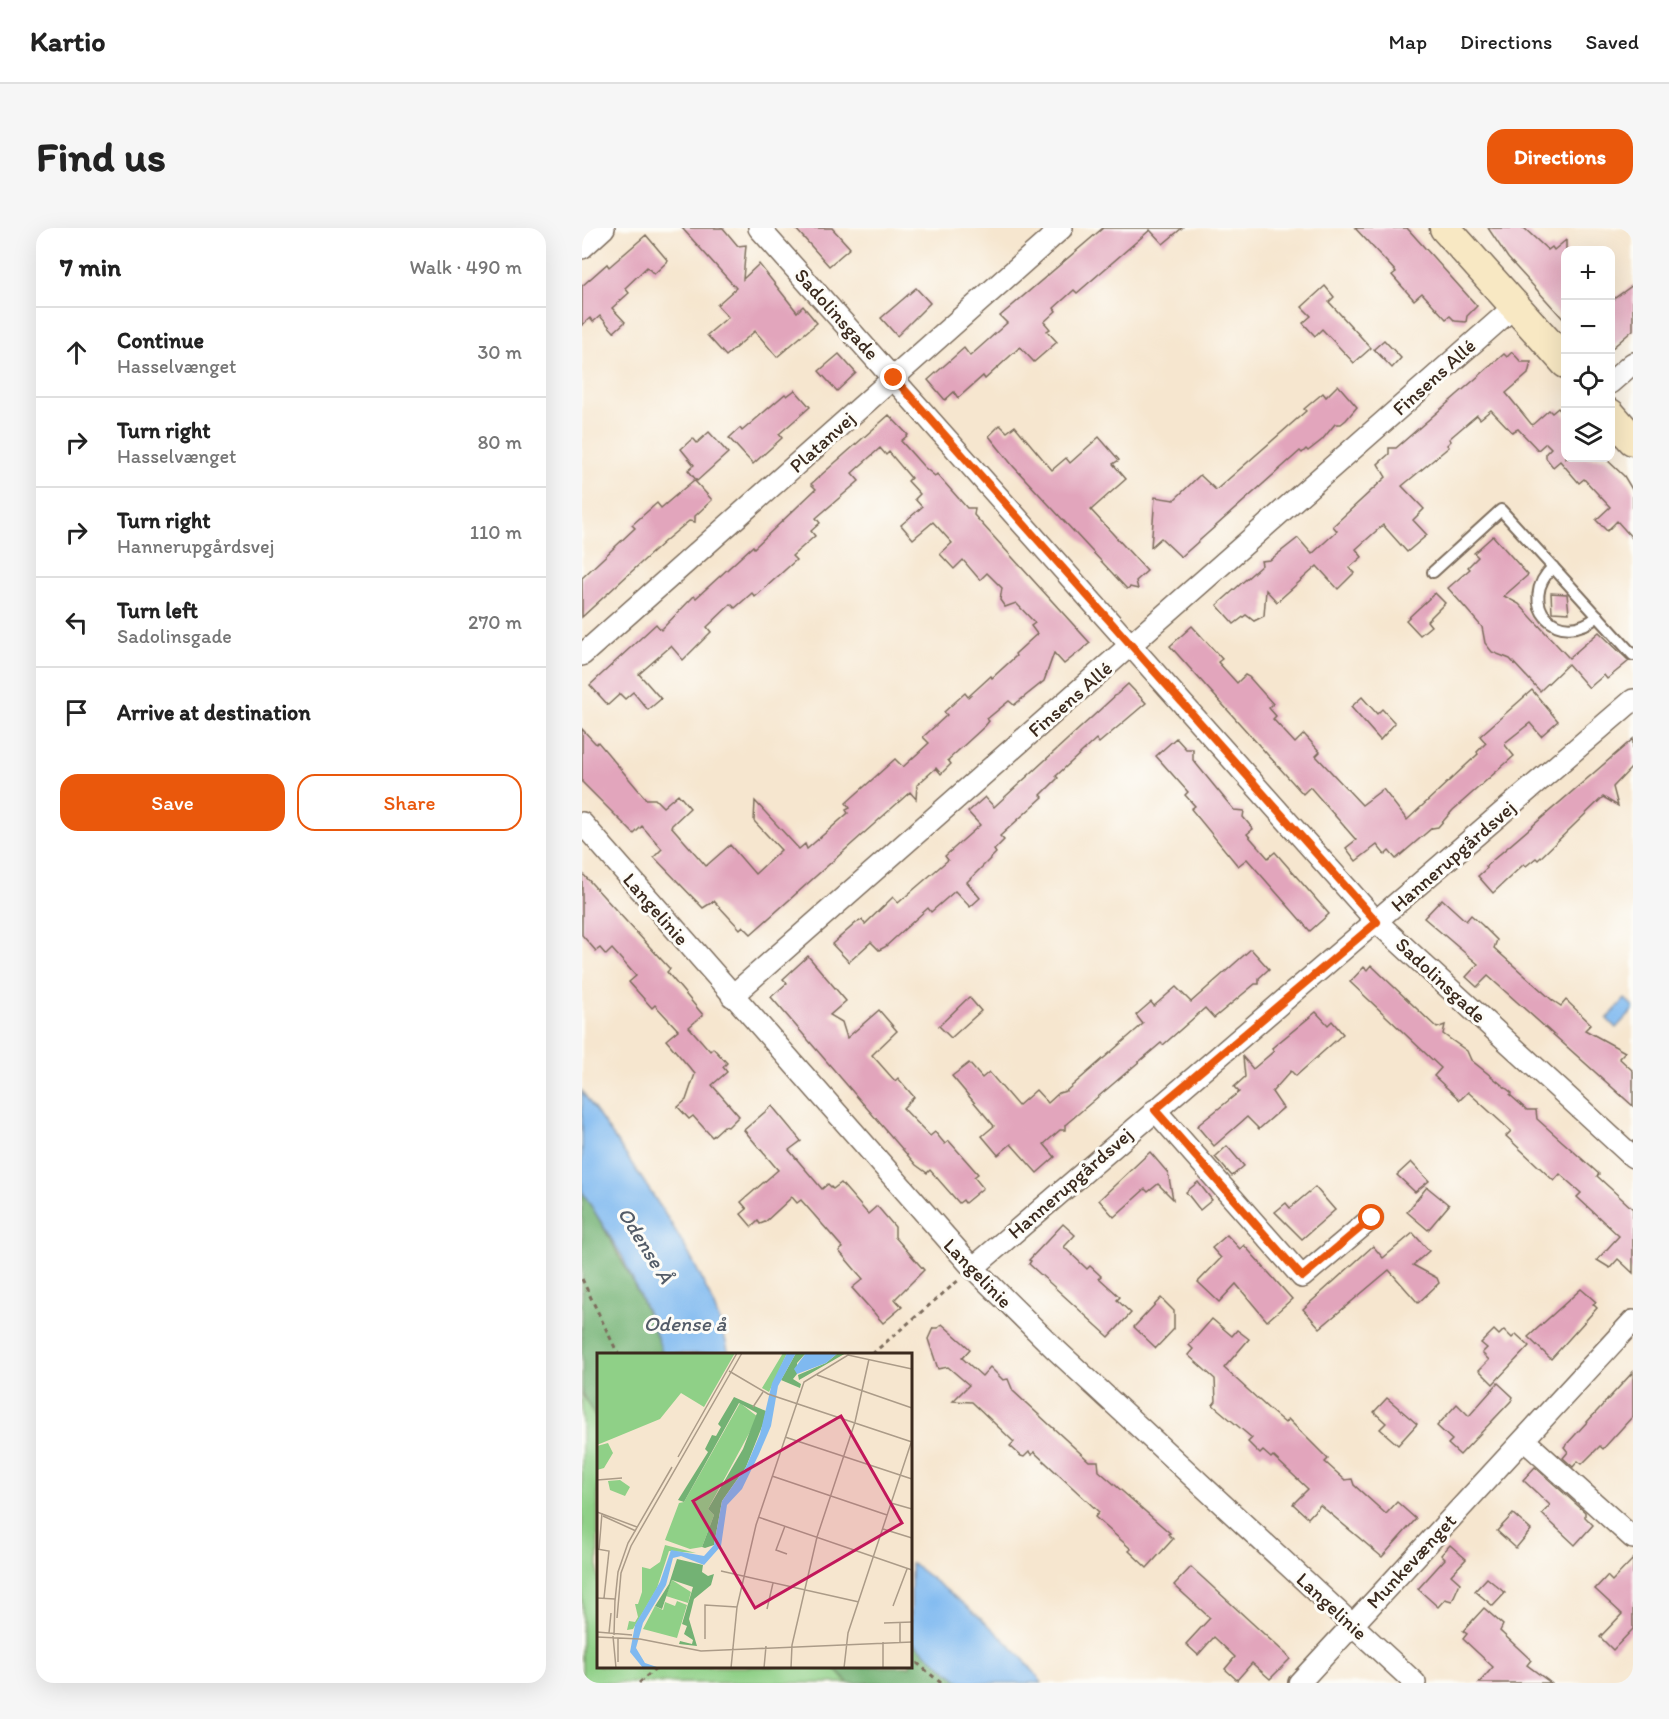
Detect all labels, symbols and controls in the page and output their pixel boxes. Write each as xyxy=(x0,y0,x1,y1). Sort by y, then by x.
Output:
text: Kartio xyxy=(30,24,105,58)
text: Map xyxy=(1389,29,1427,54)
text: Directions xyxy=(1460,29,1552,54)
text: Saved xyxy=(1585,29,1639,54)
button: Directions xyxy=(1487,129,1633,184)
text: Find us xyxy=(36,131,166,182)
map controls xyxy=(1561,246,1615,462)
button: + xyxy=(1561,246,1615,300)
text: 7 min xyxy=(60,251,121,283)
text: Walk · 490 m xyxy=(409,255,522,279)
street label: Sadolinsgade xyxy=(790,263,884,365)
button: − xyxy=(1561,300,1615,354)
text: Continue xyxy=(117,327,204,354)
street label: Finsens Allé xyxy=(1388,333,1480,421)
icon: ahead xyxy=(60,336,93,369)
text: 30 m xyxy=(477,340,522,364)
text: Hasselvænget xyxy=(117,354,237,378)
button: locate xyxy=(1561,354,1615,408)
route end xyxy=(880,364,906,390)
street label: Platanvej xyxy=(784,406,860,478)
button: layers xyxy=(1561,408,1615,462)
text: Turn right xyxy=(117,417,211,444)
icon: right xyxy=(60,426,93,459)
text: 80 m xyxy=(477,430,522,454)
text: Hasselvænget xyxy=(117,444,237,468)
text: Turn right xyxy=(117,507,211,534)
icon: right xyxy=(60,516,93,549)
text: 110 m xyxy=(470,520,522,544)
text: Hannerupgårdsvej xyxy=(117,534,275,558)
text: Turn left xyxy=(117,597,198,624)
icon: left xyxy=(60,606,93,639)
text: 270 m xyxy=(468,610,522,634)
text: Sadolinsgade xyxy=(117,624,232,648)
street label: Finsens Allé xyxy=(1023,656,1117,742)
icon: arrive xyxy=(60,696,93,729)
text: Arrive at destination xyxy=(117,699,311,726)
button: Save xyxy=(60,774,285,831)
button: Share xyxy=(297,774,522,831)
street label: Hannerupgårdsvej xyxy=(1386,795,1520,917)
street label: Langelinie xyxy=(618,868,694,950)
street label: Sadolinsgade xyxy=(1391,932,1491,1028)
street label: Hannerupgårdsvej xyxy=(1003,1122,1137,1244)
water label: Odense Å xyxy=(613,1202,679,1288)
route start xyxy=(1358,1204,1384,1230)
street label: Langelinie xyxy=(939,1233,1017,1313)
water label: Odense å xyxy=(644,1311,726,1336)
inset map xyxy=(597,1353,912,1668)
street label: Munkevænget xyxy=(1361,1509,1461,1613)
street label: Langelinie xyxy=(1292,1567,1372,1645)

